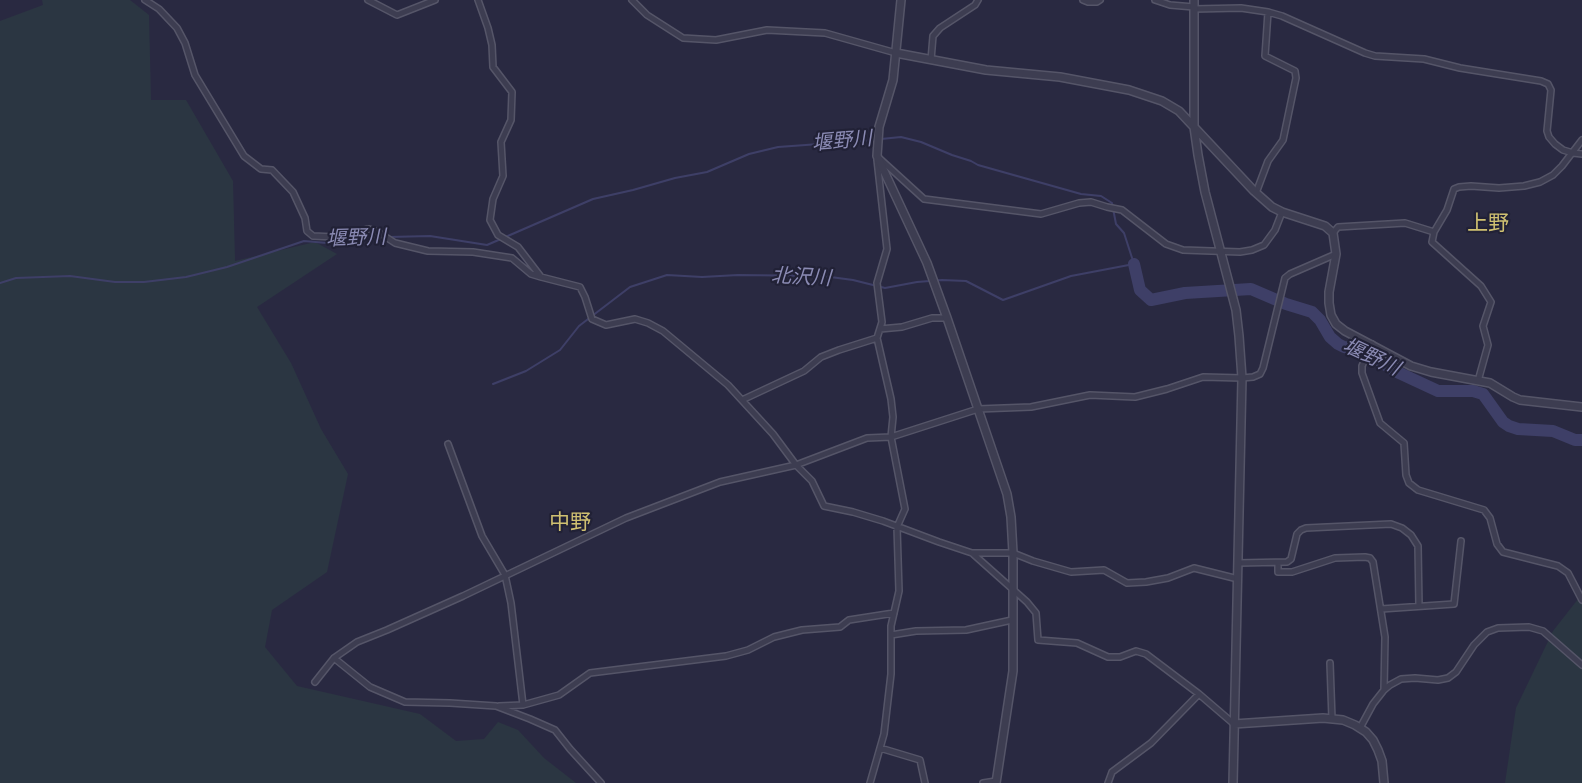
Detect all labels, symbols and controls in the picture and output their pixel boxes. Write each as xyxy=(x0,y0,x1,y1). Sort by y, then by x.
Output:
water label: 堰野川 xyxy=(811,127,873,157)
district label: 上野 xyxy=(1467,211,1509,237)
water label: 堰野川 xyxy=(326,226,386,252)
water label: 北沢川 xyxy=(770,264,832,292)
water label: 堰野川 xyxy=(1339,334,1403,382)
district label: 中野 xyxy=(549,510,591,536)

